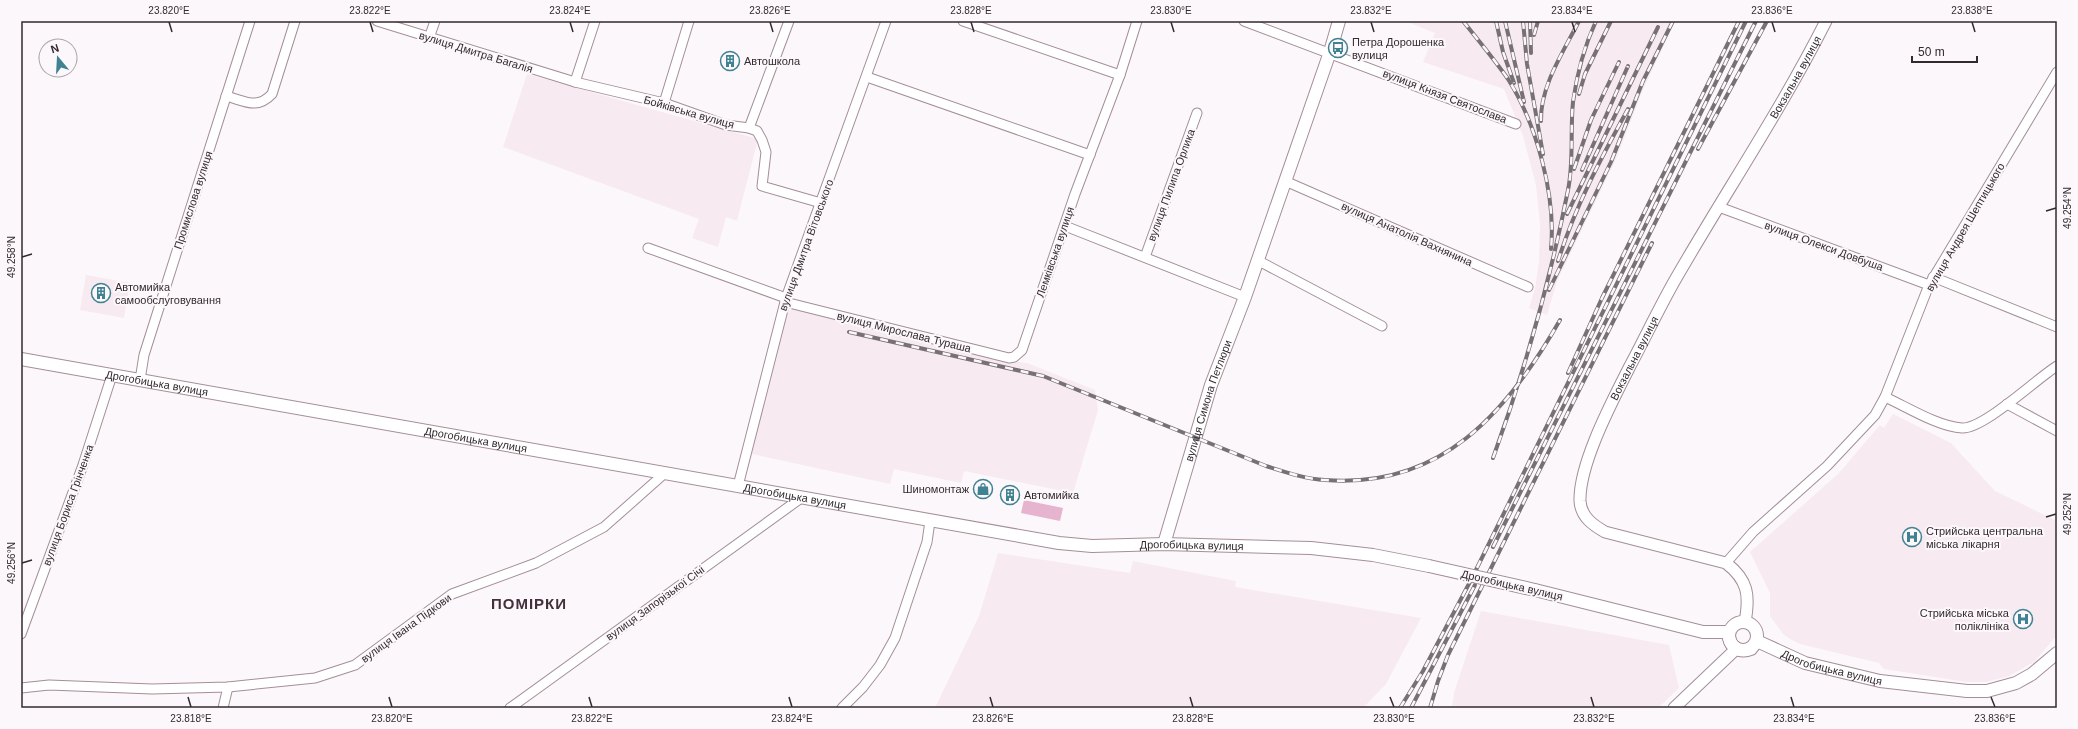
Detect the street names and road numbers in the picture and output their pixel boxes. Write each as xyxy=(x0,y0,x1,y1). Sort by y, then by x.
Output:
street label: вулиця Дмитра Багалія xyxy=(418,29,534,75)
street label: Вокзальна вулиця xyxy=(1767,34,1823,121)
street label: вулиця Князя Святослава xyxy=(1381,67,1509,126)
street label: Бойківська вулиця xyxy=(642,93,736,131)
street label: вулиця Пилипа Орлика xyxy=(1145,126,1197,243)
street label: Промислова вулиця xyxy=(171,149,215,251)
street label: вулиця Андрея Шептицького xyxy=(1923,161,2007,293)
street label: вулиця Дмитра Вітовського xyxy=(777,178,835,312)
street label: вулиця Анатолія Вахнянина xyxy=(1340,200,1475,269)
street label: Лемківська вулиця xyxy=(1034,205,1076,299)
street label: вулиця Олекси Довбуша xyxy=(1763,219,1886,273)
street label: вулиця Мирослава Тураша xyxy=(836,310,973,355)
street label: Вокзальна вулиця xyxy=(1608,314,1661,402)
street label: вулиця Симона Петлюри xyxy=(1183,338,1234,463)
street label: Дрогобицька вулиця xyxy=(105,368,209,398)
street label: Дрогобицька вулиця xyxy=(424,425,528,455)
street label: вулиця Бориса Грінченка xyxy=(40,442,96,567)
street label: Дрогобицька вулиця xyxy=(743,481,847,511)
street label: Дрогобицька вулиця xyxy=(1139,538,1244,552)
street label: вулиця Запорізької Січі xyxy=(603,563,707,643)
street label: Дрогобицька вулиця xyxy=(1460,567,1564,603)
street label: вулиця Івана Підкови xyxy=(359,591,453,665)
street label: Дрогобицька вулиця xyxy=(1780,647,1883,687)

